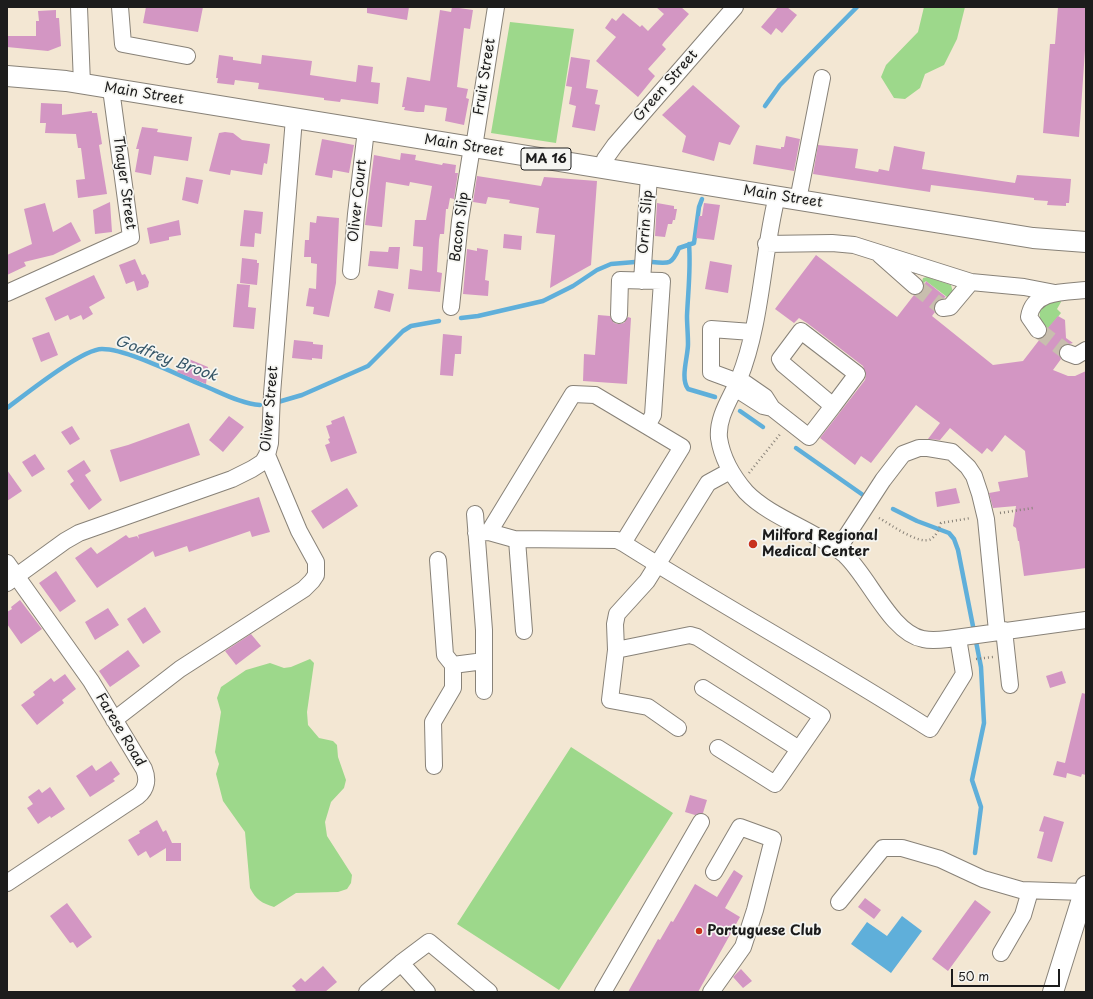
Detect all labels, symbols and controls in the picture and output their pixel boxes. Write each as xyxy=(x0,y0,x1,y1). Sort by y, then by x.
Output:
street label: Fruit Street xyxy=(471,37,499,117)
street label: Green Street xyxy=(630,47,702,125)
street label: Main Street xyxy=(103,79,185,109)
street label: Main Street xyxy=(423,131,505,161)
street label: Thayer Street xyxy=(109,135,139,231)
road number: MA 16 xyxy=(521,148,571,170)
street label: Oliver Court xyxy=(345,159,371,243)
street label: Main Street xyxy=(742,182,824,212)
street label: Orrin Slip xyxy=(635,189,657,255)
street label: Bacon Slip xyxy=(447,191,473,263)
water label: Godfrey Brook xyxy=(112,332,220,386)
street label: Oliver Street xyxy=(258,365,282,453)
place label: Milford Regional Medical Center xyxy=(762,528,878,560)
marker: Milford Regional Medical Center xyxy=(747,538,759,550)
street label: Farese Road xyxy=(92,690,148,770)
place label: Portuguese Club xyxy=(707,923,821,939)
marker: Portuguese Club xyxy=(694,926,704,936)
scale bar xyxy=(953,961,1062,987)
text: 50 m xyxy=(958,967,989,985)

